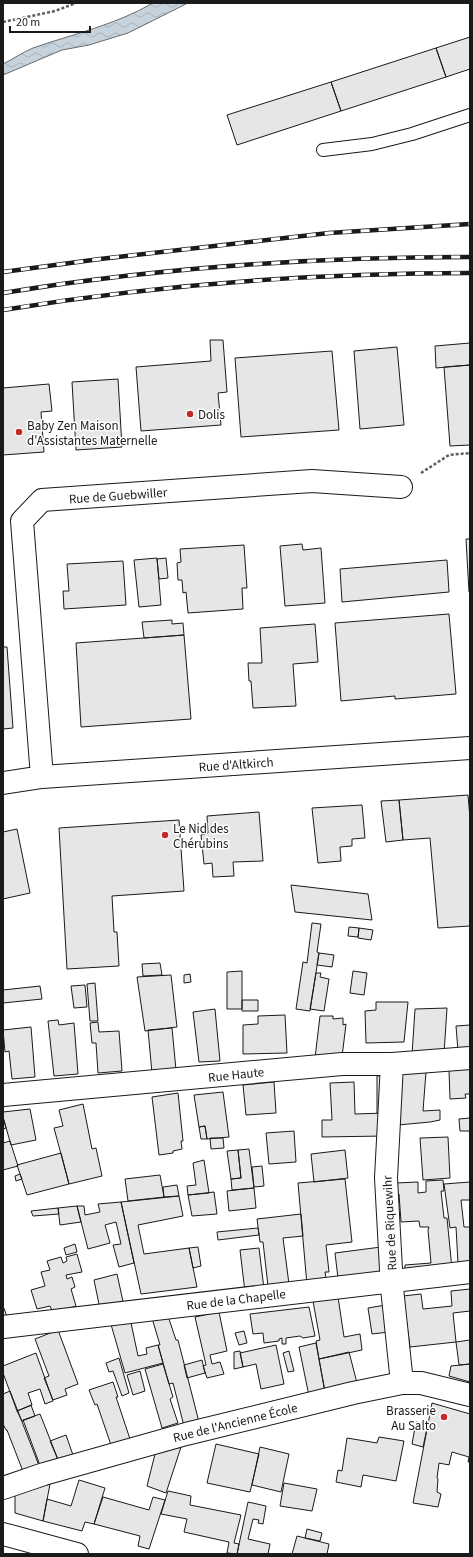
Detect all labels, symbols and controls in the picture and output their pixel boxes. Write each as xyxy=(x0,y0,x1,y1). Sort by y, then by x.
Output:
scale bar xyxy=(10,8,90,34)
text: 20 m xyxy=(16,14,40,31)
place label: Dolis xyxy=(198,406,226,424)
marker: Dolis xyxy=(185,409,195,419)
place label: Baby Zen Maison d'Assistantes Maternelle xyxy=(27,417,158,450)
marker: Baby Zen Maison d'Assistantes Maternelle xyxy=(14,427,24,437)
street label: Rue de Guebwiller xyxy=(68,484,168,508)
street label: Rue d'Altkirch xyxy=(198,753,274,777)
place label: Le Nid des Chérubins xyxy=(173,820,229,853)
marker: Le Nid des Chérubins xyxy=(160,830,170,840)
street label: Rue Haute xyxy=(207,1063,265,1087)
street label: Rue de Riquewihr xyxy=(378,1174,401,1271)
street label: Rue de la Chapelle xyxy=(185,1285,287,1315)
street label: Rue de l'Ancienne École xyxy=(171,1399,299,1447)
place label: Brasserie Au Salto xyxy=(386,1402,436,1435)
marker: Brasserie Au Salto xyxy=(439,1412,449,1422)

